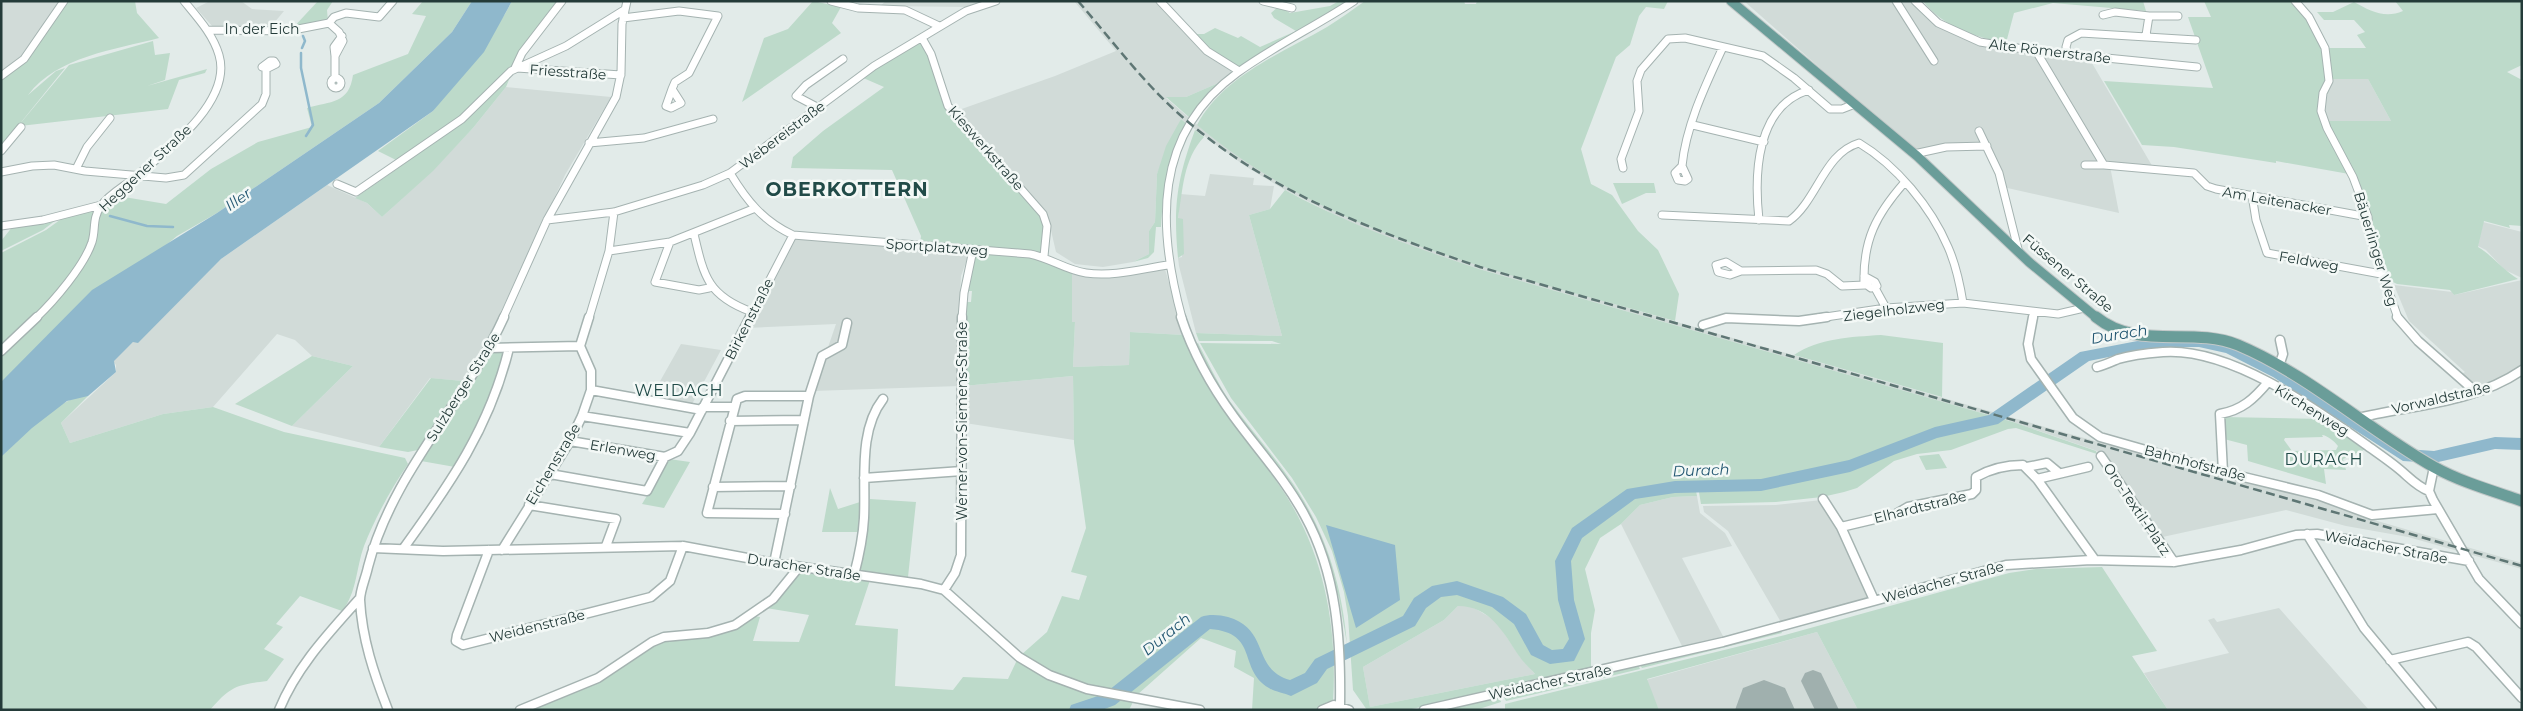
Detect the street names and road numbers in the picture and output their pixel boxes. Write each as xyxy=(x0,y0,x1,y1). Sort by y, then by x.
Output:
street label: In der Eich xyxy=(225,20,299,38)
street label: Alte Römerstraße xyxy=(1988,35,2112,67)
street label: Friesstraße xyxy=(529,60,607,84)
street label: Webereistraße xyxy=(736,97,828,173)
street label: Kieswerkstraße xyxy=(944,102,1028,194)
street label: Heggener Straße xyxy=(95,120,195,216)
street label: Am Leitenacker xyxy=(2221,183,2333,220)
street label: Bäuerlinger Weg xyxy=(2350,189,2402,309)
street label: Füssener Straße xyxy=(2019,230,2117,316)
street label: Sportplatzweg xyxy=(885,234,989,260)
street label: Feldweg xyxy=(2278,247,2340,275)
street label: Birkenstraße xyxy=(721,275,777,363)
street label: Ziegelholzweg xyxy=(1842,295,1946,325)
street label: Werner-von-Siemens-Straße xyxy=(953,322,971,520)
street label: Sulzberger Straße xyxy=(422,329,504,445)
street label: Vorwaldstraße xyxy=(2390,378,2492,418)
street label: Kirchenweg xyxy=(2271,380,2353,440)
street label: Eichenstraße xyxy=(522,420,584,508)
street label: Erlenweg xyxy=(589,435,657,465)
street label: Bahnhofstraße xyxy=(2142,441,2248,485)
street label: Oro-Textil-Platz xyxy=(2099,459,2175,559)
street label: Elhardtstraße xyxy=(1872,487,1968,527)
street label: Weidacher Straße xyxy=(2323,526,2449,568)
street label: Duracher Straße xyxy=(746,549,862,585)
street label: Weidacher Straße xyxy=(1880,557,2006,607)
street label: Weidenstraße xyxy=(487,605,587,647)
street label: Weidacher Straße xyxy=(1487,660,1613,704)

